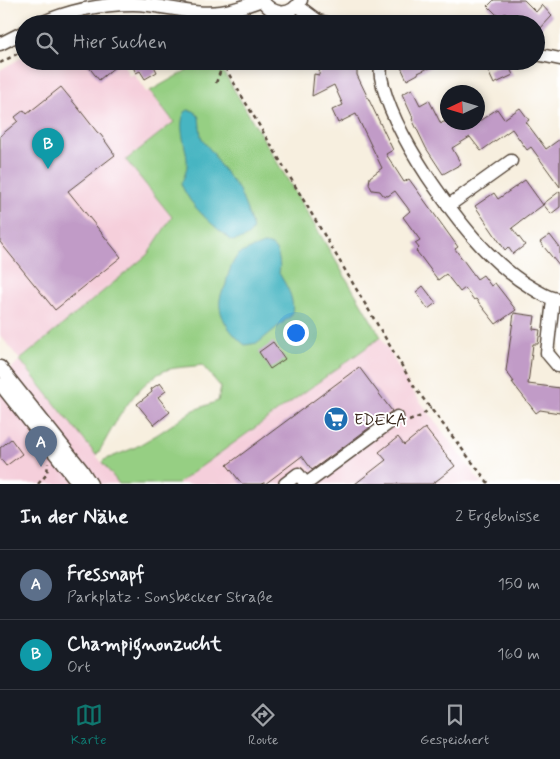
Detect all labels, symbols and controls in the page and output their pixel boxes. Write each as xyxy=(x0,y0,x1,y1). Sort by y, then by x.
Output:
search box xyxy=(15,15,545,70)
icon: search xyxy=(33,29,61,57)
text: Hier suchen xyxy=(73,30,167,55)
north arrow xyxy=(440,85,485,130)
pin: B xyxy=(32,128,64,169)
your location xyxy=(283,320,309,346)
supermarket icon: EDEKA xyxy=(323,406,349,432)
place label: EDEKA xyxy=(354,410,407,431)
pin: A xyxy=(25,426,57,467)
text: In der Nähe xyxy=(20,503,128,531)
text: 2 Ergebnisse xyxy=(455,506,540,527)
text: Fressnapf xyxy=(67,562,144,587)
text: A xyxy=(31,574,41,595)
text: 150 m xyxy=(498,574,540,595)
text: Parkplatz · Sonsbecker Straße xyxy=(67,587,273,608)
text: Champignonzucht xyxy=(67,632,222,657)
text: B xyxy=(31,644,41,665)
text: 160 m xyxy=(497,644,540,665)
text: Ort xyxy=(67,657,91,678)
tab: Karte xyxy=(71,701,107,749)
tab: Route xyxy=(248,701,278,749)
tab: Gespeichert xyxy=(420,701,489,749)

